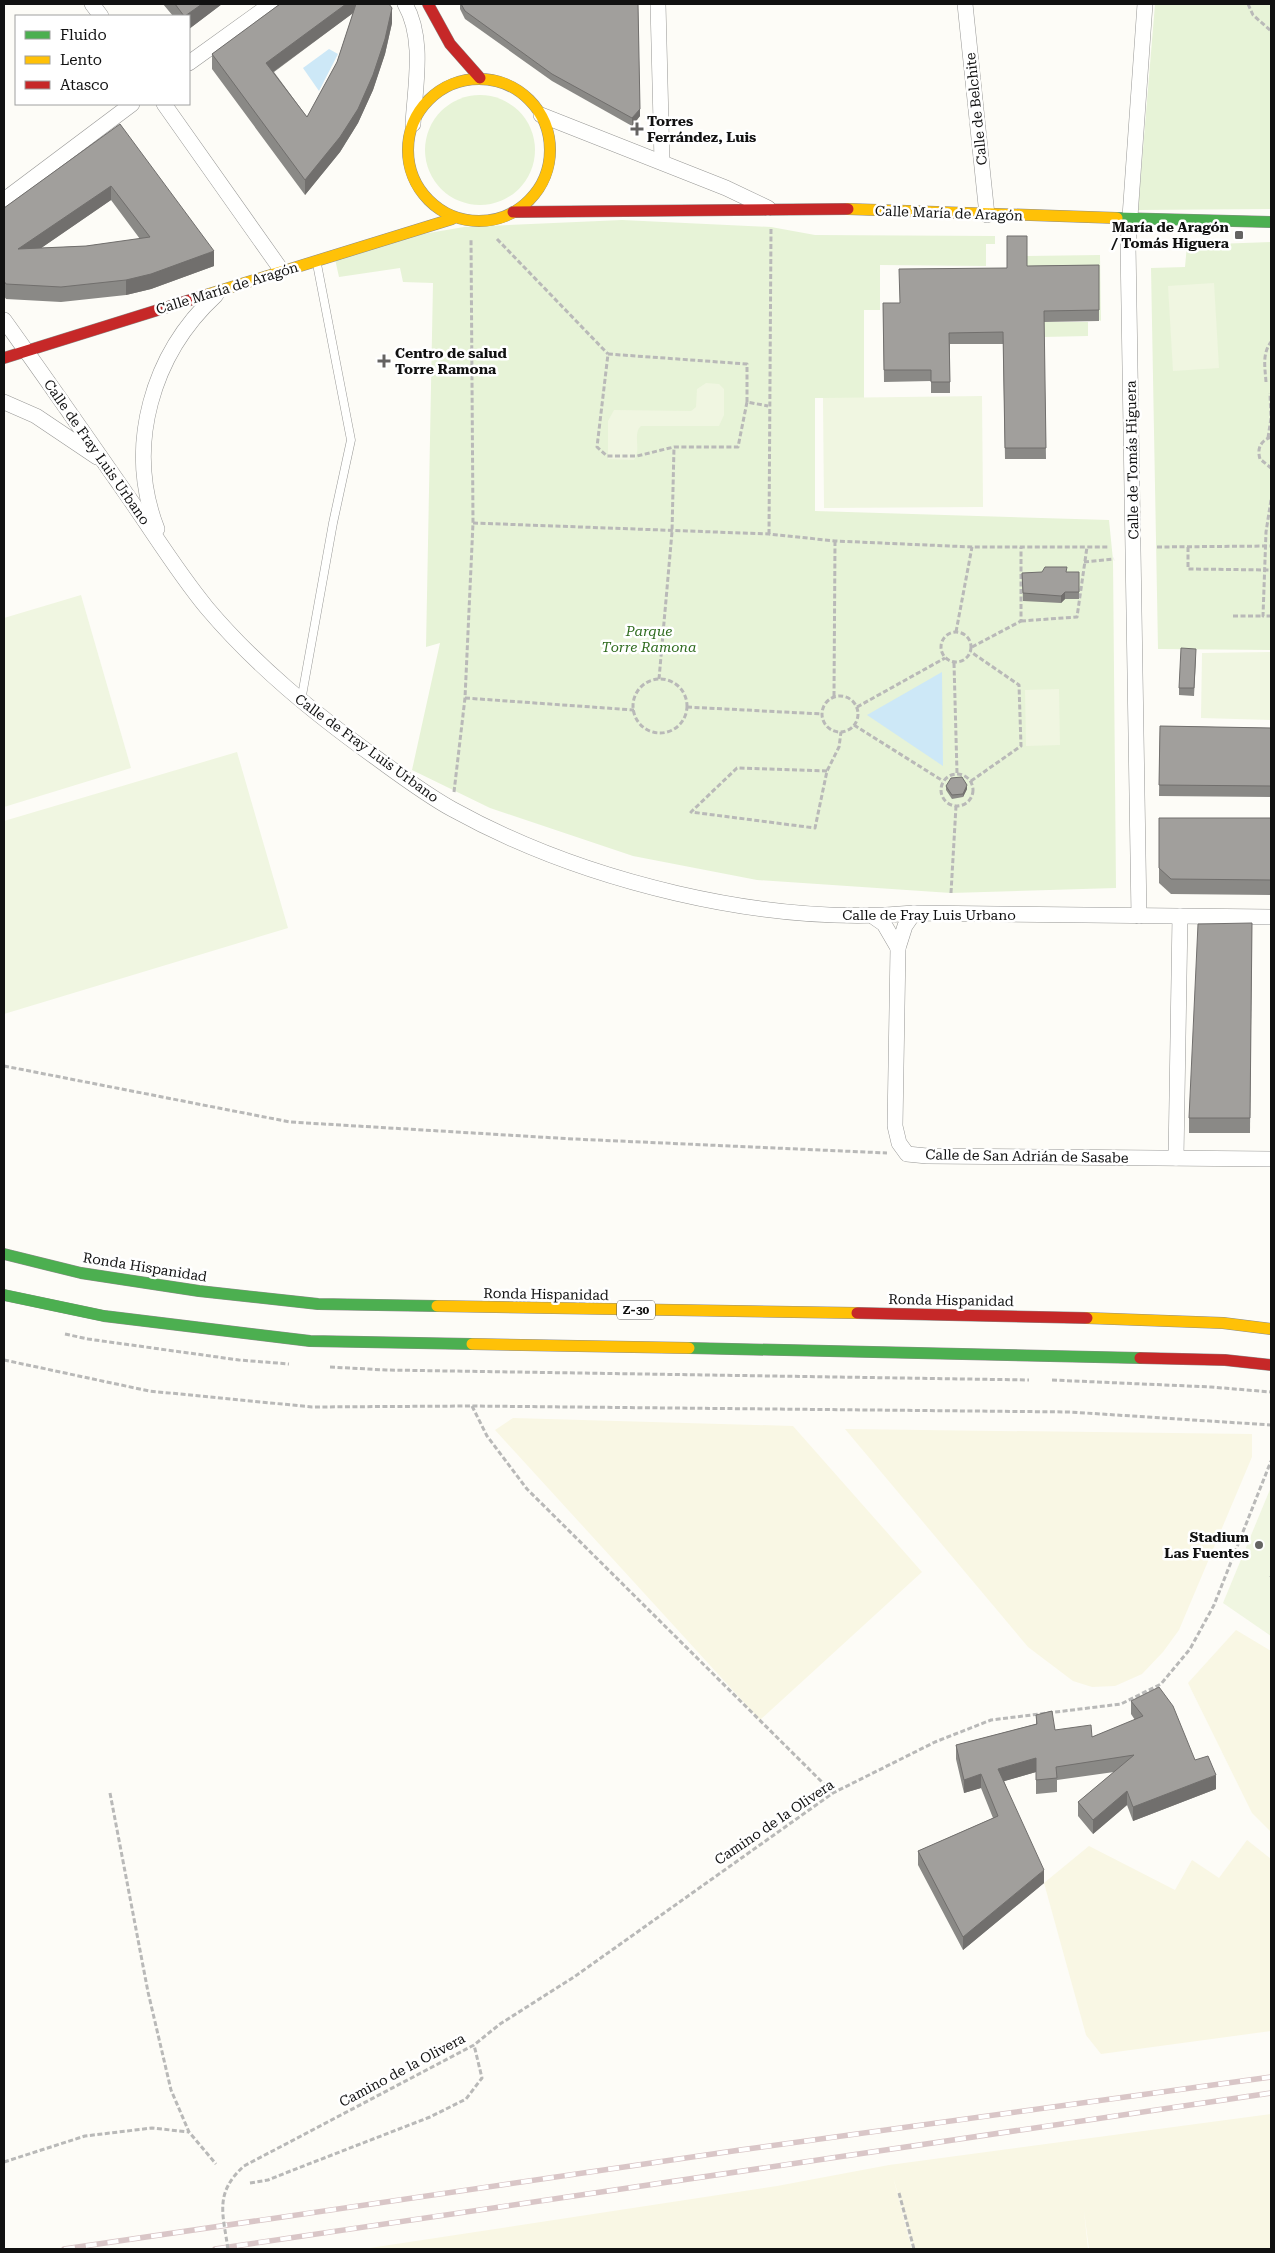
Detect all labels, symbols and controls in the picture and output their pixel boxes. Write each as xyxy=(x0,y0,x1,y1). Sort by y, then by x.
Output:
legend xyxy=(15,15,190,105)
text: Fluido xyxy=(60,26,107,44)
text: Lento xyxy=(60,51,102,69)
street label: Calle de Belchite xyxy=(962,52,990,166)
text: Atasco xyxy=(60,76,109,94)
place label: Torres Ferrández, Luis xyxy=(647,113,756,145)
marker: Torres Ferrández, Luis xyxy=(631,123,643,135)
street label: Calle María de Aragón xyxy=(875,202,1023,224)
place label: María de Aragón / Tomás Higuera xyxy=(1110,219,1230,251)
marker: María de Aragón / Tomás Higuera xyxy=(1233,229,1245,241)
street label: Calle María de Aragón xyxy=(154,259,300,317)
place label: Centro de salud Torre Ramona xyxy=(395,345,507,377)
marker: Centro de salud Torre Ramona xyxy=(377,354,391,368)
street label: Calle de Fray Luis Urbano xyxy=(41,376,153,528)
street label: Calle de Tomás Higuera xyxy=(1123,380,1141,540)
park label: Parque Torre Ramona xyxy=(602,623,696,655)
street label: Calle de Fray Luis Urbano xyxy=(292,691,442,805)
street label: Calle de Fray Luis Urbano xyxy=(842,907,1016,923)
street label: Calle de San Adrián de Sasabe xyxy=(925,1146,1129,1166)
street label: Ronda Hispanidad xyxy=(82,1249,208,1285)
street label: Ronda Hispanidad xyxy=(483,1285,609,1303)
street label: Ronda Hispanidad xyxy=(888,1291,1014,1309)
road number: Z-30 xyxy=(617,1300,655,1320)
place label: Stadium Las Fuentes xyxy=(1164,1529,1249,1561)
marker: Stadium Las Fuentes xyxy=(1253,1539,1265,1551)
street label: Camino de la Olivera xyxy=(711,1776,837,1868)
street label: Camino de la Olivera xyxy=(336,2030,468,2110)

